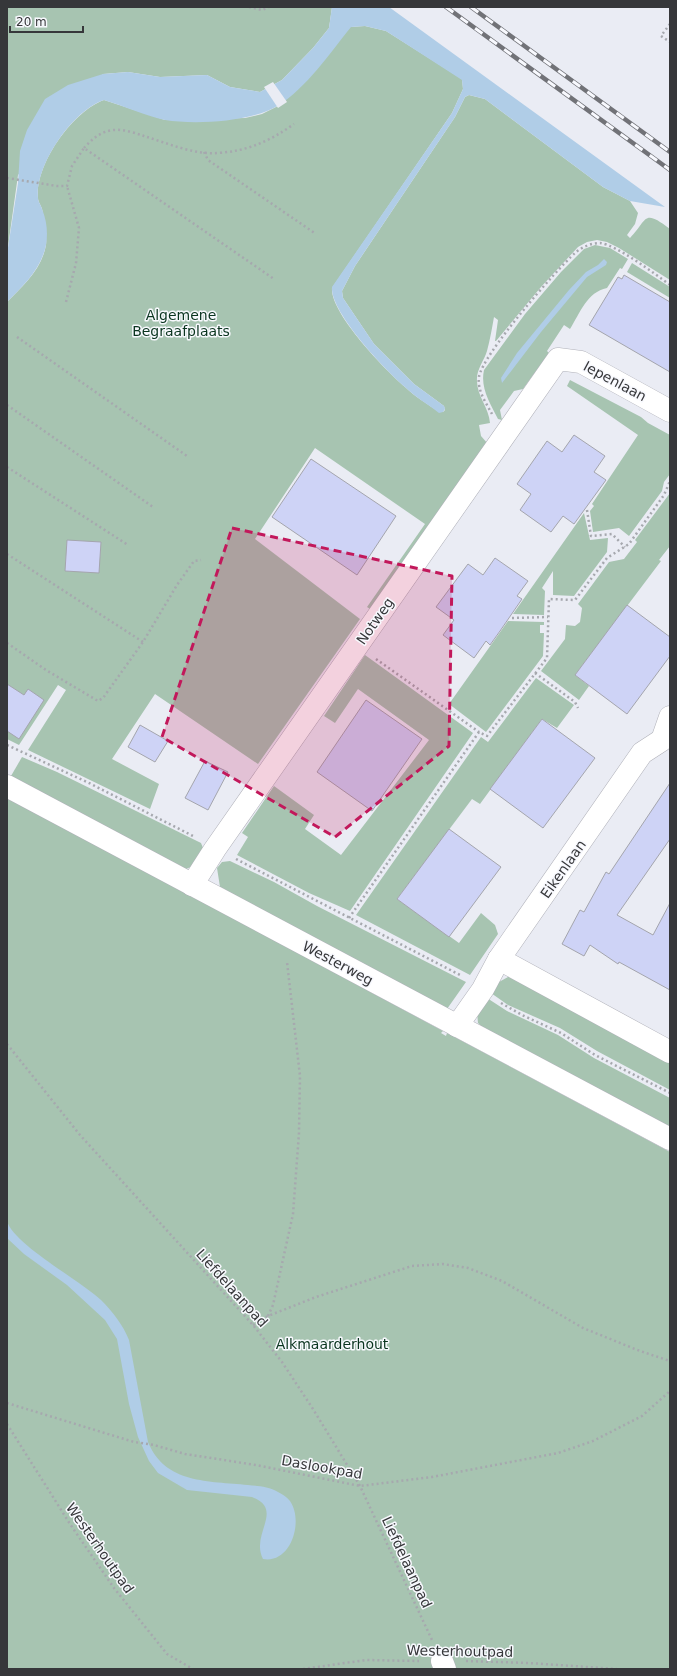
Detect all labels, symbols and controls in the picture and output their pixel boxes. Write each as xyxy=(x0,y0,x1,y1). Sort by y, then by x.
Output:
scale bar xyxy=(10,8,83,34)
text: 20 m xyxy=(16,15,47,29)
park label: Algemene Begraafplaats xyxy=(132,307,230,339)
street label: Iepenlaan xyxy=(581,358,649,404)
street label: Notweg xyxy=(353,595,397,647)
street label: Eikenlaan xyxy=(537,837,589,901)
street label: Westerweg xyxy=(300,938,376,988)
street label: Liefdelaanpad xyxy=(193,1246,271,1330)
park label: Alkmaarderhout xyxy=(276,1336,389,1352)
street label: Daslookpad xyxy=(280,1452,364,1482)
street label: Westerhoutpad xyxy=(63,1500,137,1596)
street label: Liefdelaanpad xyxy=(379,1514,435,1610)
street label: Westerhoutpad xyxy=(407,1642,513,1660)

